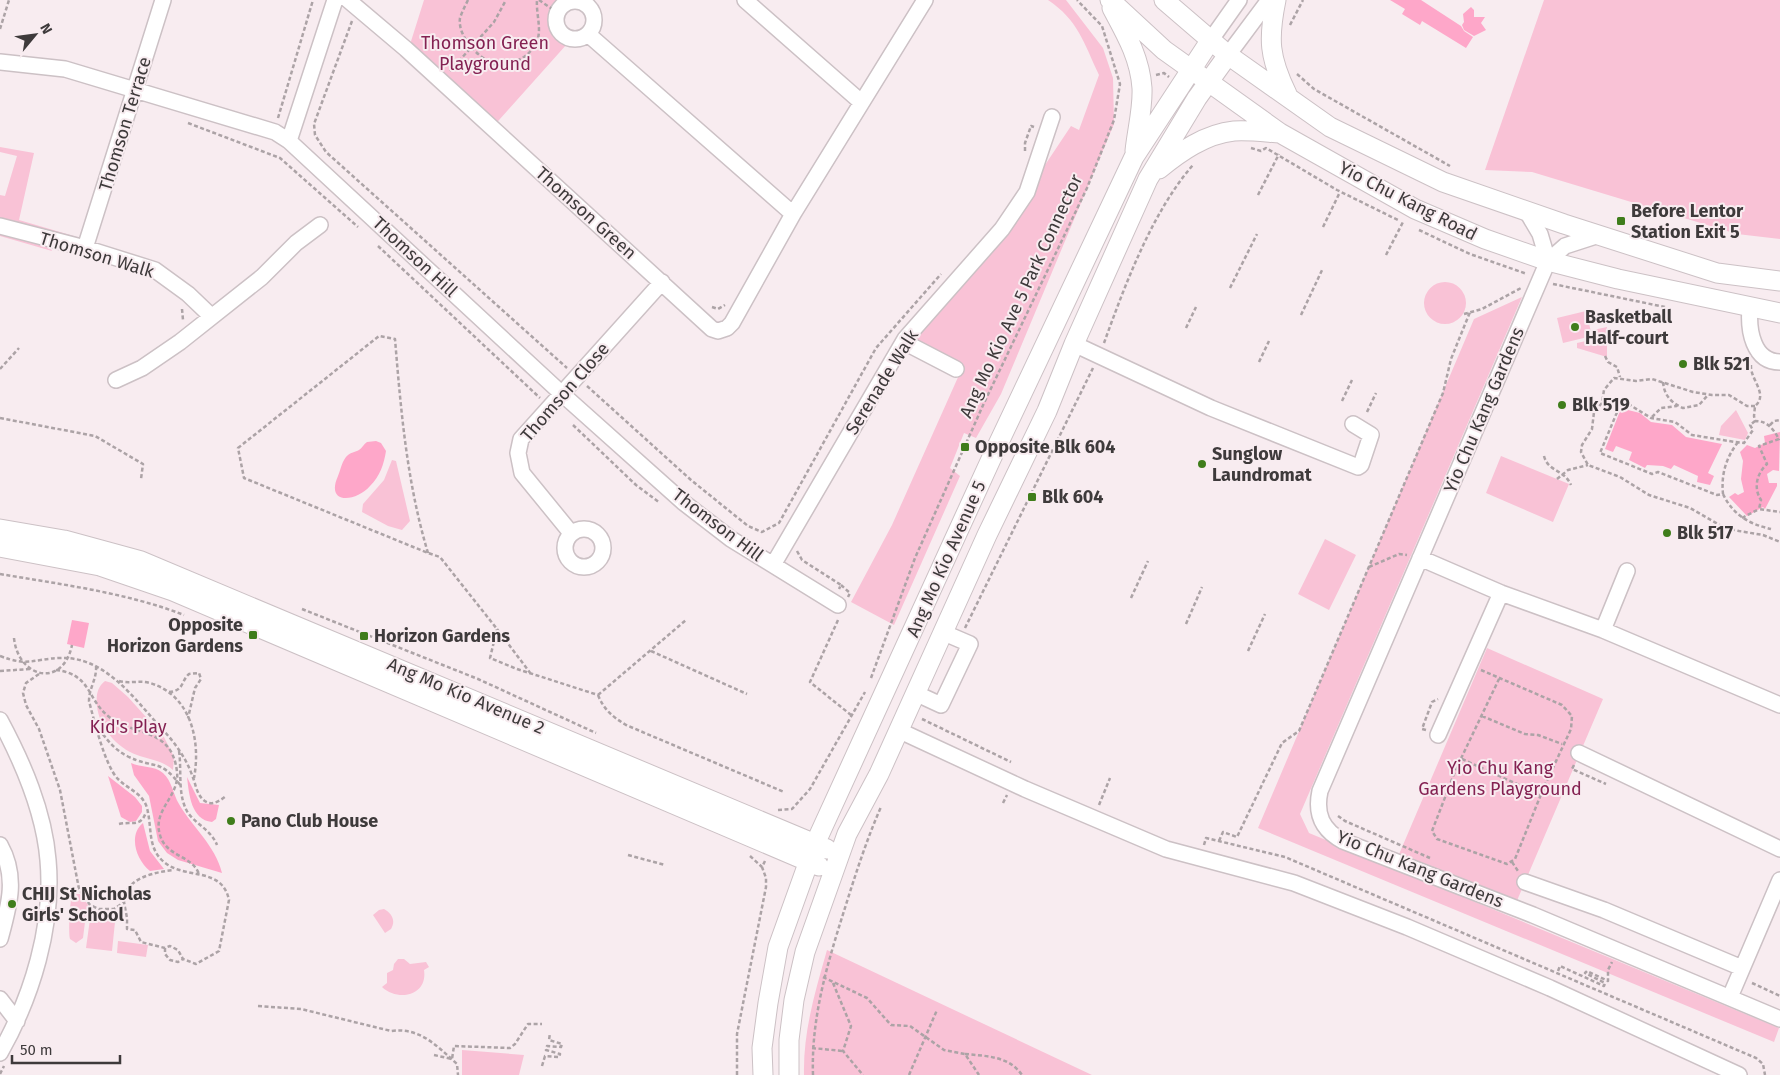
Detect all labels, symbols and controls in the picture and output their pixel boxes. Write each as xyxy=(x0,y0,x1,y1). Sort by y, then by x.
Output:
north arrow xyxy=(10,10,60,60)
text: N xyxy=(36,21,56,37)
park label: Thomson Green Playground xyxy=(421,32,549,75)
street label: Thomson Terrace xyxy=(94,54,156,194)
street label: Yio Chu Kang Road xyxy=(1335,157,1481,245)
street label: Thomson Green xyxy=(531,162,641,264)
street label: Ang Mo Kio Ave 5 Park Connector xyxy=(955,171,1087,421)
place label: Before Lentor Station Exit 5 xyxy=(1631,200,1744,243)
street label: Thomson Hill xyxy=(368,212,462,302)
marker: Before Lentor Station Exit 5 xyxy=(1615,215,1627,227)
street label: Thomson Walk xyxy=(37,227,158,283)
place label: Basketball Half-court xyxy=(1585,306,1673,349)
marker: Basketball Half-court xyxy=(1569,321,1581,333)
street label: Yio Chu Kang Gardens xyxy=(1439,324,1529,496)
street label: Serenade Walk xyxy=(841,325,924,439)
street label: Thomson Close xyxy=(516,338,614,446)
place label: Blk 521 xyxy=(1693,353,1750,375)
marker: Blk 521 xyxy=(1677,358,1689,370)
place label: Blk 519 xyxy=(1572,394,1630,416)
marker: Blk 519 xyxy=(1556,399,1568,411)
place label: Opposite Blk 604 xyxy=(975,436,1116,458)
marker: Opposite Blk 604 xyxy=(959,441,971,453)
place label: Sunglow Laundromat xyxy=(1212,443,1313,486)
marker: Sunglow Laundromat xyxy=(1196,458,1208,470)
street label: Ang Mo Kio Avenue 5 xyxy=(902,477,990,641)
street label: Thomson Hill xyxy=(668,484,768,566)
place label: Blk 604 xyxy=(1042,486,1104,508)
marker: Blk 604 xyxy=(1026,491,1038,503)
place label: Blk 517 xyxy=(1677,522,1734,544)
marker: Blk 517 xyxy=(1661,527,1673,539)
place label: Opposite Horizon Gardens xyxy=(107,614,243,657)
place label: Horizon Gardens xyxy=(374,625,510,647)
marker: Opposite Horizon Gardens xyxy=(247,629,259,641)
marker: Horizon Gardens xyxy=(358,630,370,642)
street label: Ang Mo Kio Avenue 2 xyxy=(384,653,548,739)
park label: Kid's Play xyxy=(89,716,167,738)
park label: Yio Chu Kang Gardens Playground xyxy=(1418,757,1582,800)
place label: Pano Club House xyxy=(241,810,378,832)
marker: Pano Club House xyxy=(225,815,237,827)
street label: Yio Chu Kang Gardens xyxy=(1333,825,1507,913)
place label: CHIJ St Nicholas Girls' School xyxy=(22,883,152,926)
marker: CHIJ St Nicholas Girls' School xyxy=(6,898,18,910)
scale bar xyxy=(12,1032,120,1064)
text: 50 m xyxy=(20,1041,53,1059)

